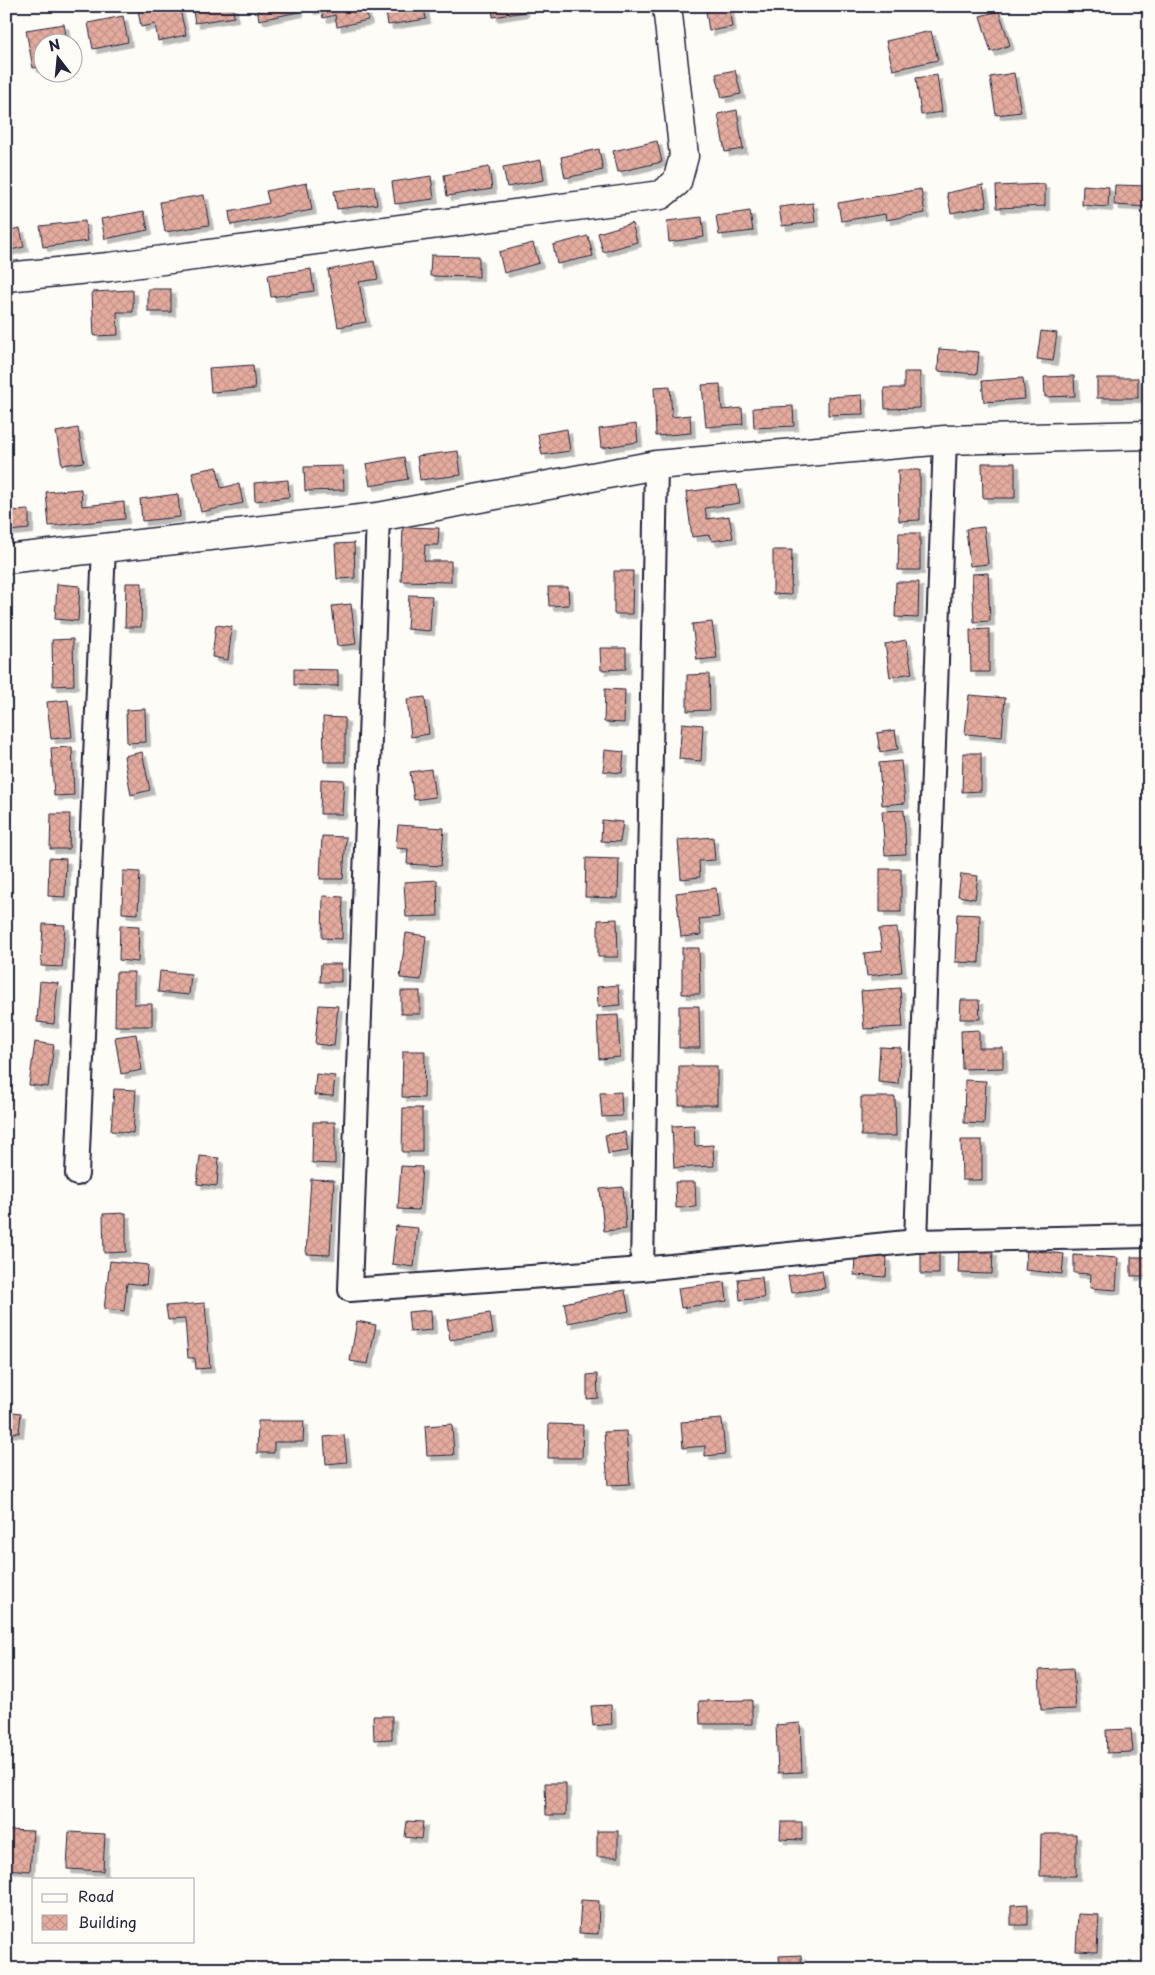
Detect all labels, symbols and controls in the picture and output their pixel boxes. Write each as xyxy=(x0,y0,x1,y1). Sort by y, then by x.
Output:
north arrow xyxy=(32,32,82,82)
text: N xyxy=(46,33,63,57)
legend xyxy=(32,1878,195,1942)
text: Road xyxy=(78,1884,114,1907)
text: Building xyxy=(78,1910,137,1933)

